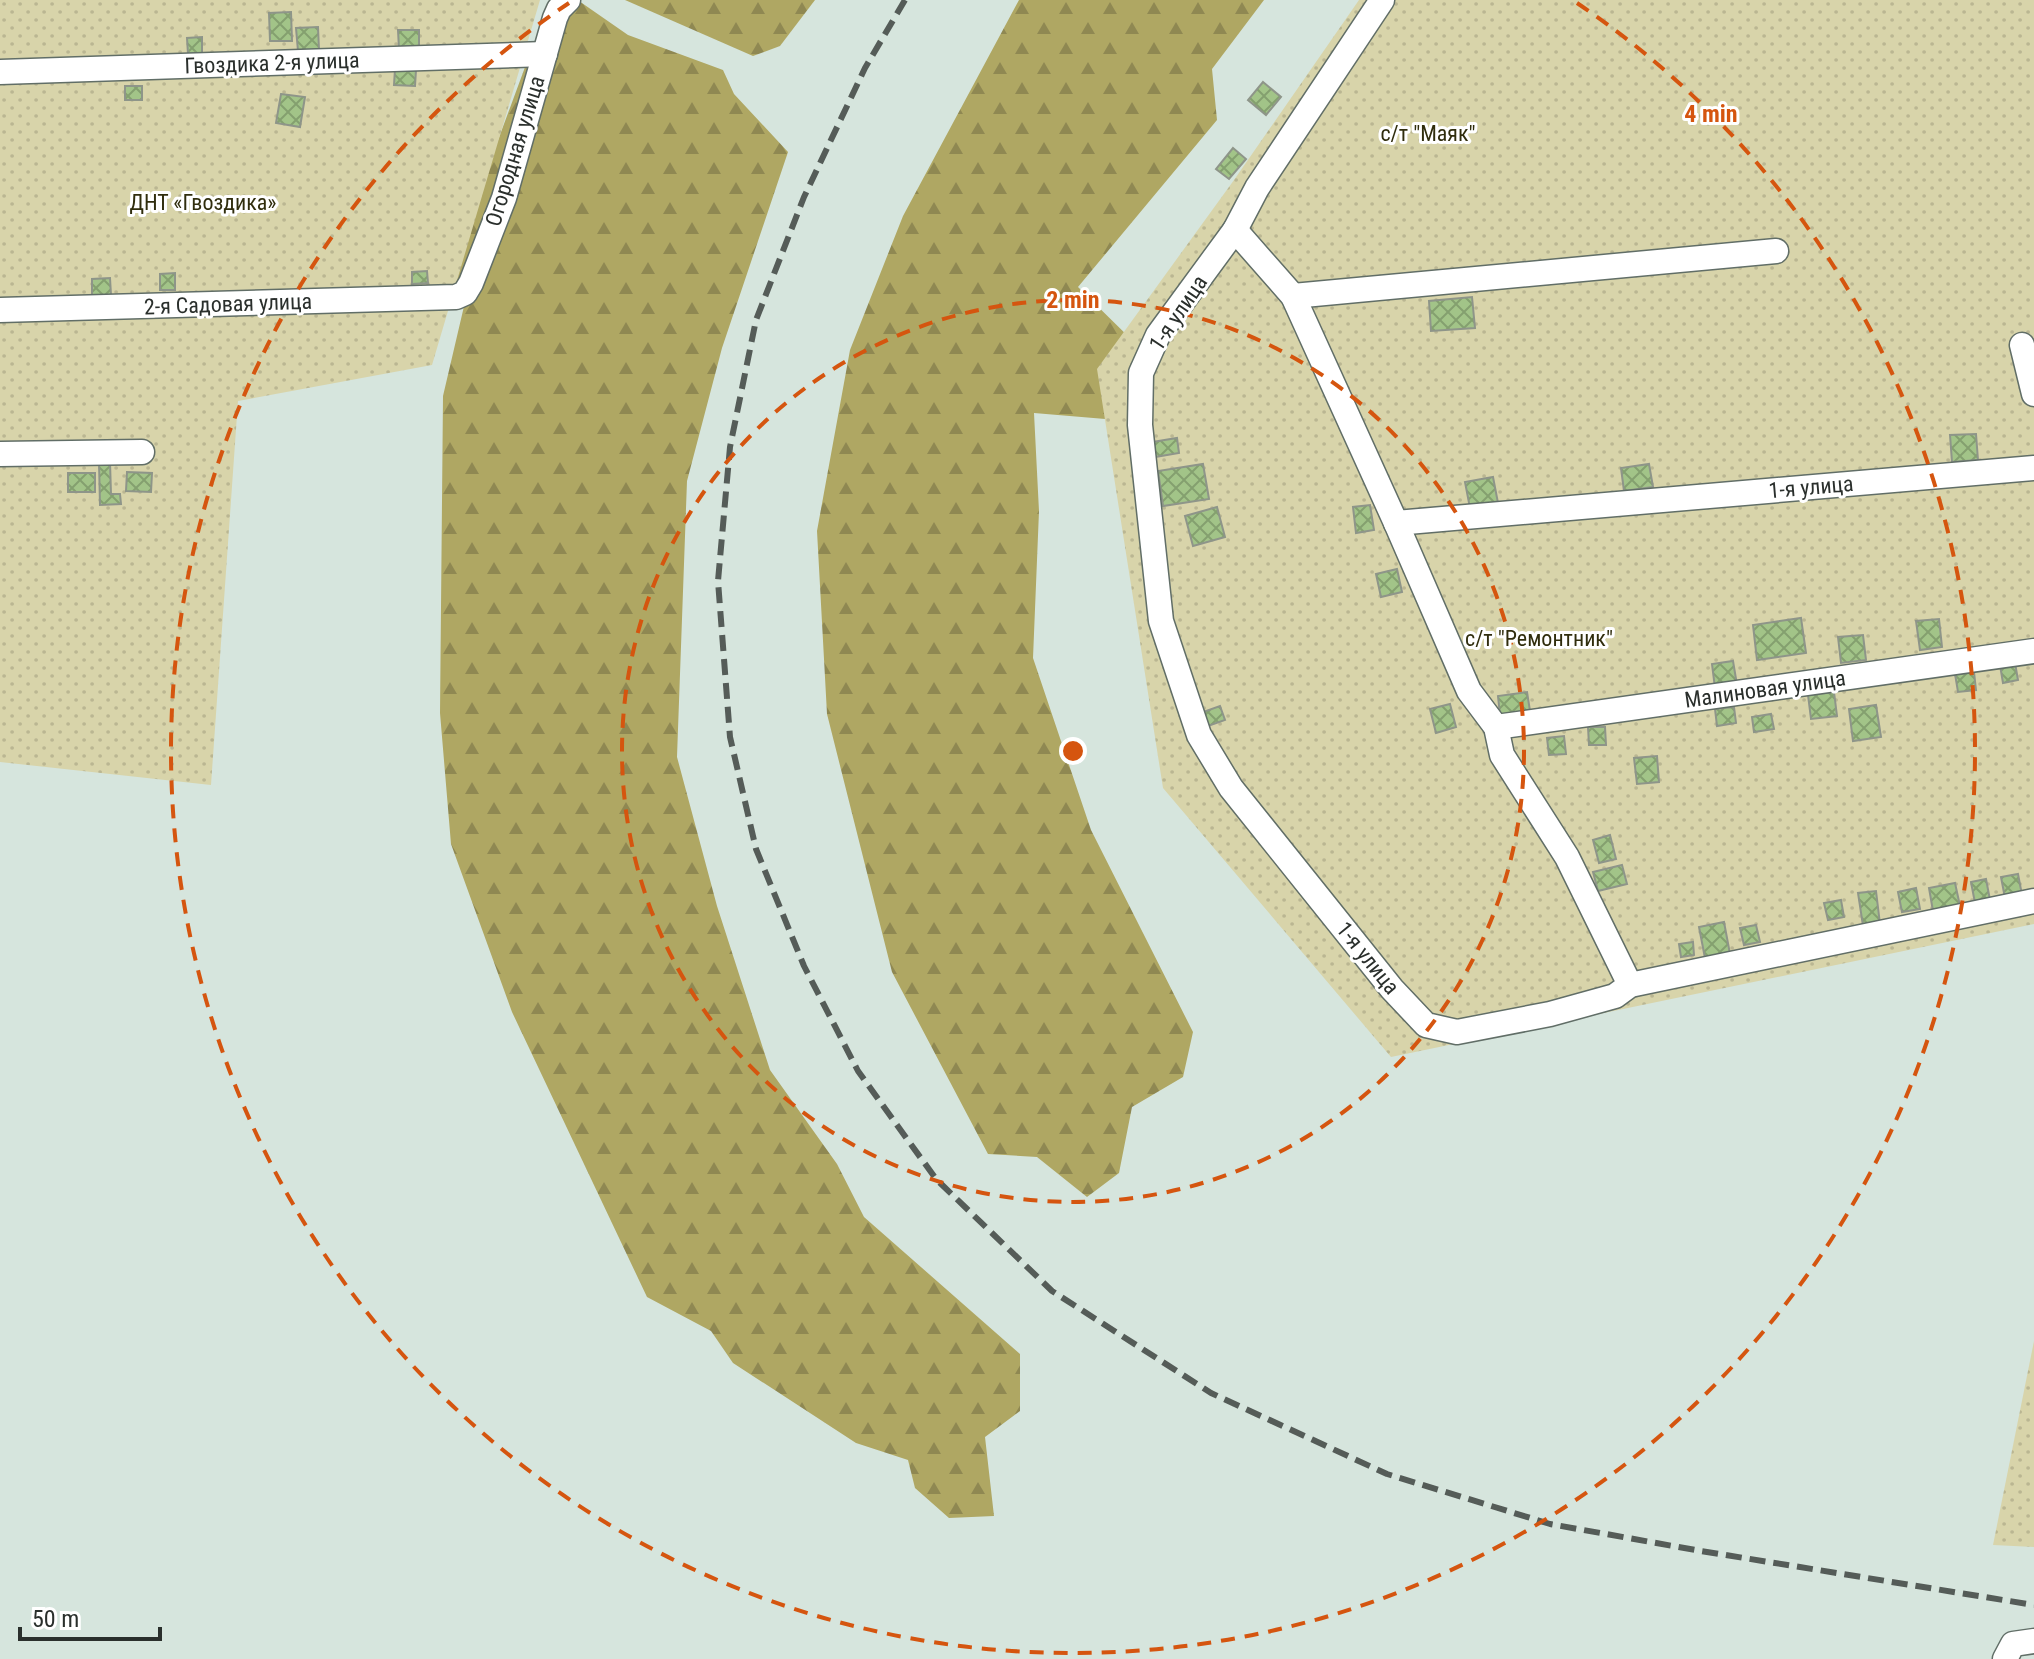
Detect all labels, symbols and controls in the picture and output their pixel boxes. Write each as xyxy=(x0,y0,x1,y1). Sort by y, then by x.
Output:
street label: Гвоздика 2-я улица xyxy=(184,47,360,79)
street label: Огородная улица xyxy=(480,73,550,229)
text: 4 min xyxy=(1684,100,1738,128)
park label: с/т "Маяк" xyxy=(1380,121,1476,146)
park label: ДНТ «Гвоздика» xyxy=(129,190,277,215)
street label: 1-я улица xyxy=(1144,271,1212,355)
text: 2 min xyxy=(1046,286,1100,314)
street label: 2-я Садовая улица xyxy=(143,289,313,319)
street label: 1-я улица xyxy=(1767,471,1855,503)
park label: с/т "Ремонтник" xyxy=(1465,626,1613,651)
street label: Малиновая улица xyxy=(1683,665,1847,713)
centre of rings xyxy=(1059,737,1087,765)
street label: 1-я улица xyxy=(1331,917,1405,999)
scale bar xyxy=(20,1591,160,1641)
text: 50 m xyxy=(32,1605,79,1633)

